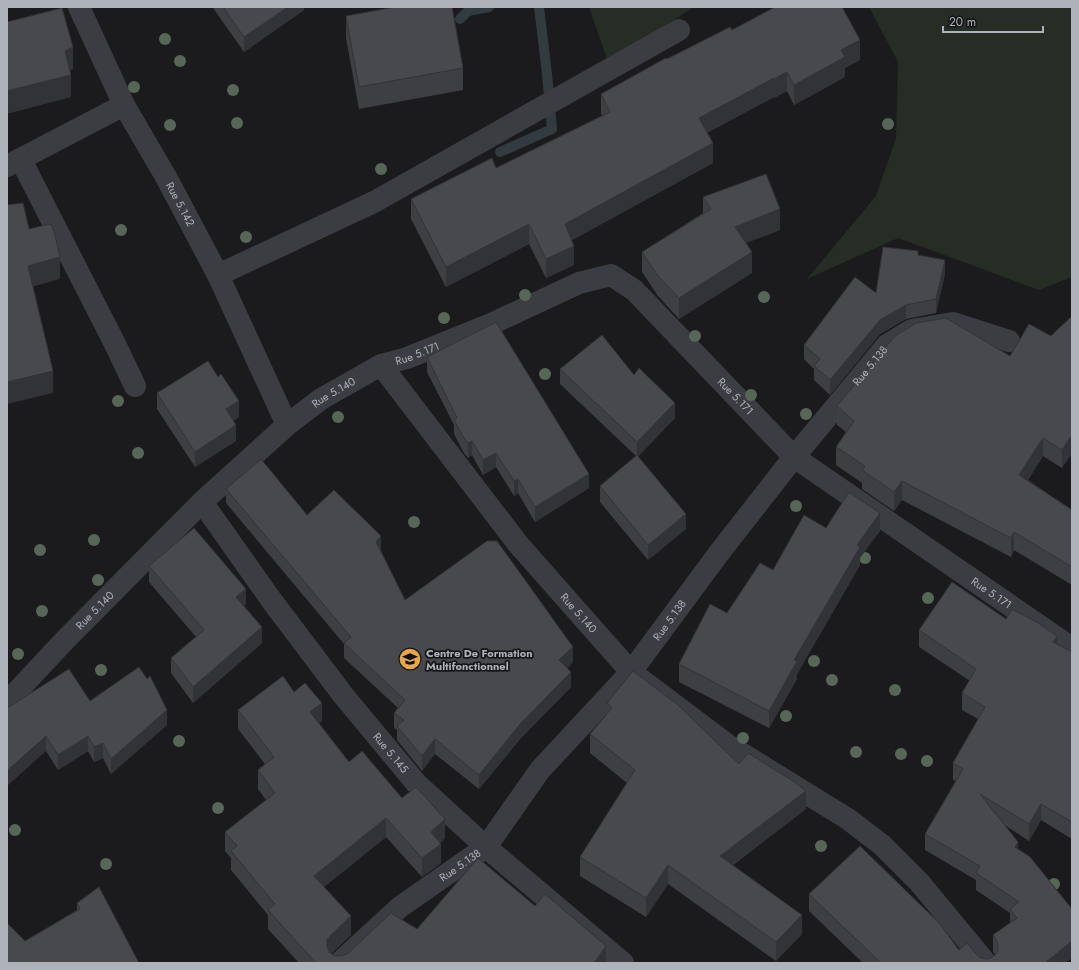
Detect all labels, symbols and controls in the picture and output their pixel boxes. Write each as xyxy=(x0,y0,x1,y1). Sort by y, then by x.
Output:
scale bar xyxy=(943,8,1043,34)
text: 20 m xyxy=(949,13,976,31)
street label: Rue 5.142 xyxy=(162,179,199,229)
street label: Rue 5.171 xyxy=(393,338,442,369)
street label: Rue 5.138 xyxy=(849,342,891,389)
street label: Rue 5.140 xyxy=(308,373,359,411)
street label: Rue 5.171 xyxy=(714,374,757,418)
street label: Rue 5.171 xyxy=(968,573,1015,612)
street label: Rue 5.140 xyxy=(72,587,118,633)
street label: Rue 5.140 xyxy=(557,589,601,637)
street label: Rue 5.138 xyxy=(649,596,690,644)
place label: Centre De Formation Multifonctionnel xyxy=(426,645,533,674)
school or university icon: Centre De Formation Multifonctionnel xyxy=(397,646,423,672)
street label: Rue 5.145 xyxy=(369,729,412,776)
street label: Rue 5.138 xyxy=(436,845,484,885)

